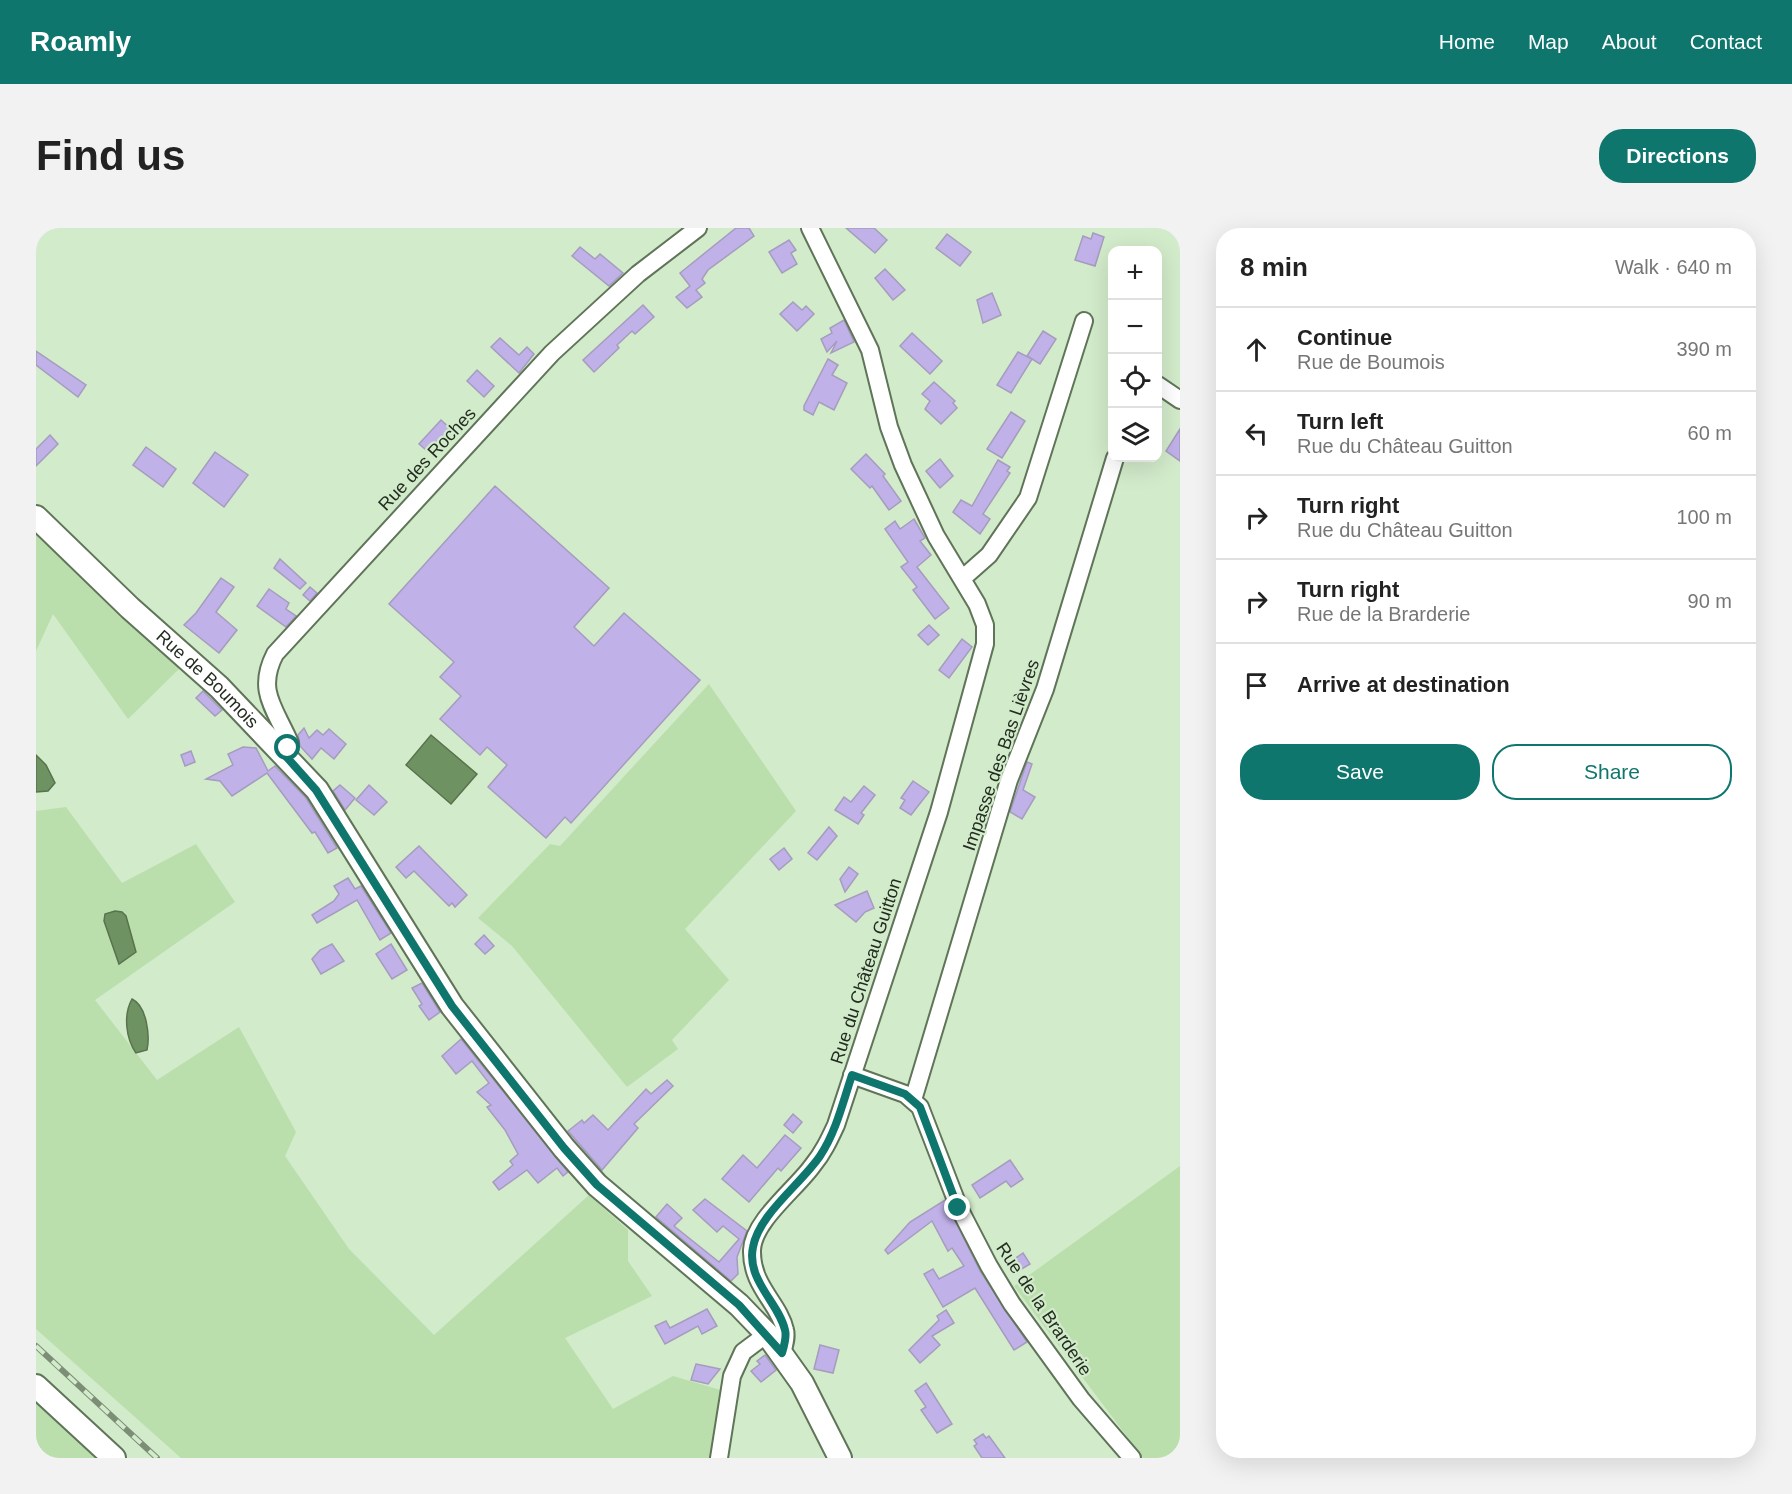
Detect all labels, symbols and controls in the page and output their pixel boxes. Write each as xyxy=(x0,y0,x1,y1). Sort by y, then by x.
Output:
text: Roamly xyxy=(30,26,131,57)
text: Home xyxy=(1439,30,1495,53)
text: Map xyxy=(1528,30,1569,53)
text: About xyxy=(1602,30,1657,53)
text: Contact xyxy=(1690,30,1762,53)
button: Directions xyxy=(1599,129,1756,183)
text: Find us xyxy=(36,132,185,179)
map controls xyxy=(1108,246,1162,462)
button: + xyxy=(1108,246,1162,300)
text: 8 min xyxy=(1240,252,1308,282)
text: Walk · 640 m xyxy=(1615,256,1732,278)
button: − xyxy=(1108,300,1162,354)
text: Continue xyxy=(1297,325,1392,350)
icon: ahead xyxy=(1240,333,1273,366)
text: 390 m xyxy=(1676,338,1732,360)
text: Rue de Boumois xyxy=(1297,351,1445,373)
button: locate xyxy=(1108,354,1162,408)
street label: Rue des Roches xyxy=(374,404,480,514)
button: layers xyxy=(1108,408,1162,462)
text: Turn left xyxy=(1297,409,1383,434)
icon: left xyxy=(1240,417,1273,450)
text: 60 m xyxy=(1688,422,1732,444)
text: Rue du Château Guitton xyxy=(1297,435,1513,457)
text: Turn right xyxy=(1297,493,1399,518)
icon: right xyxy=(1240,501,1273,534)
text: 100 m xyxy=(1676,506,1732,528)
text: Rue du Château Guitton xyxy=(1297,519,1513,541)
text: Turn right xyxy=(1297,577,1399,602)
icon: right xyxy=(1240,585,1273,618)
text: 90 m xyxy=(1688,590,1732,612)
text: Rue de la Brarderie xyxy=(1297,603,1470,625)
street label: Rue de Boumois xyxy=(152,626,263,732)
street label: Impasse des Bas Lièvres xyxy=(959,657,1043,853)
icon: arrive xyxy=(1240,669,1273,702)
text: Arrive at destination xyxy=(1297,672,1510,697)
route start xyxy=(274,734,300,760)
button: Save xyxy=(1240,744,1480,800)
button: Share xyxy=(1492,744,1732,800)
street label: Rue du Château Guitton xyxy=(826,876,906,1066)
route end xyxy=(944,1194,970,1220)
street label: Rue de la Brarderie xyxy=(992,1239,1096,1379)

